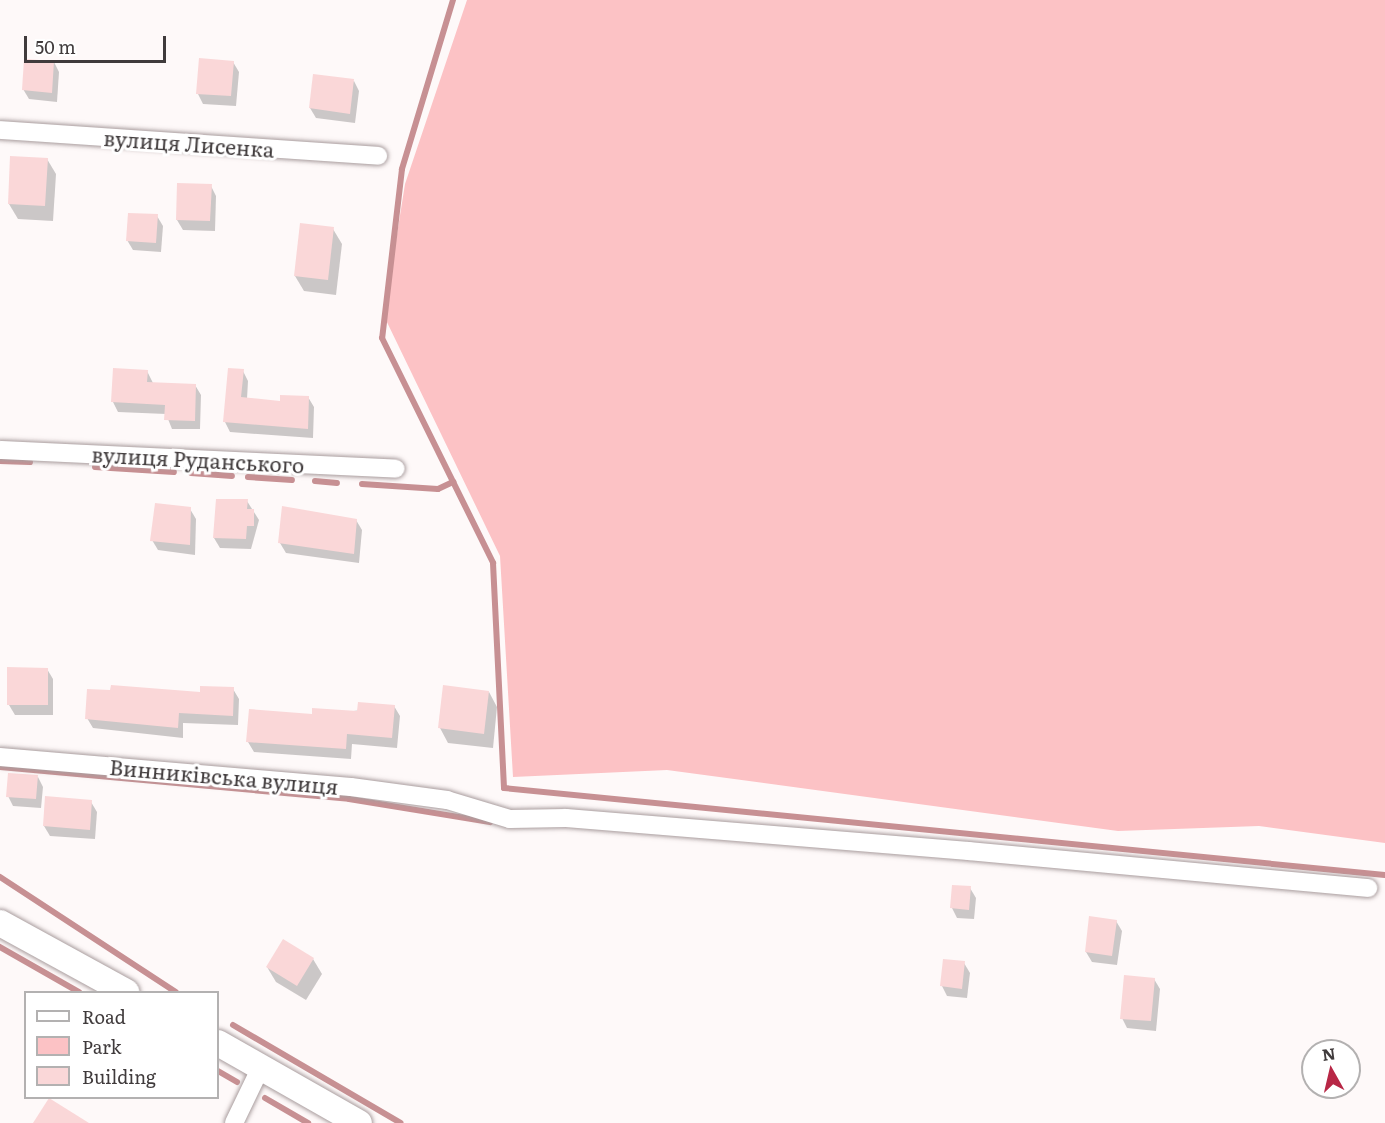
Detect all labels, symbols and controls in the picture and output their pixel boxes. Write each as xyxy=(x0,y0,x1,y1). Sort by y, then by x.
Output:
scale bar xyxy=(27,24,170,62)
text: 50 m xyxy=(35,33,76,60)
street label: вулиця Лисенка xyxy=(103,124,275,162)
street label: вулиця Руданського xyxy=(91,441,305,477)
street label: Винниківська вулиця xyxy=(108,753,340,799)
legend xyxy=(24,991,219,1099)
text: Road xyxy=(82,1003,126,1030)
text: Park xyxy=(82,1033,121,1060)
north arrow xyxy=(1301,1039,1361,1099)
text: N xyxy=(1320,1040,1337,1066)
text: Building xyxy=(82,1063,156,1090)

